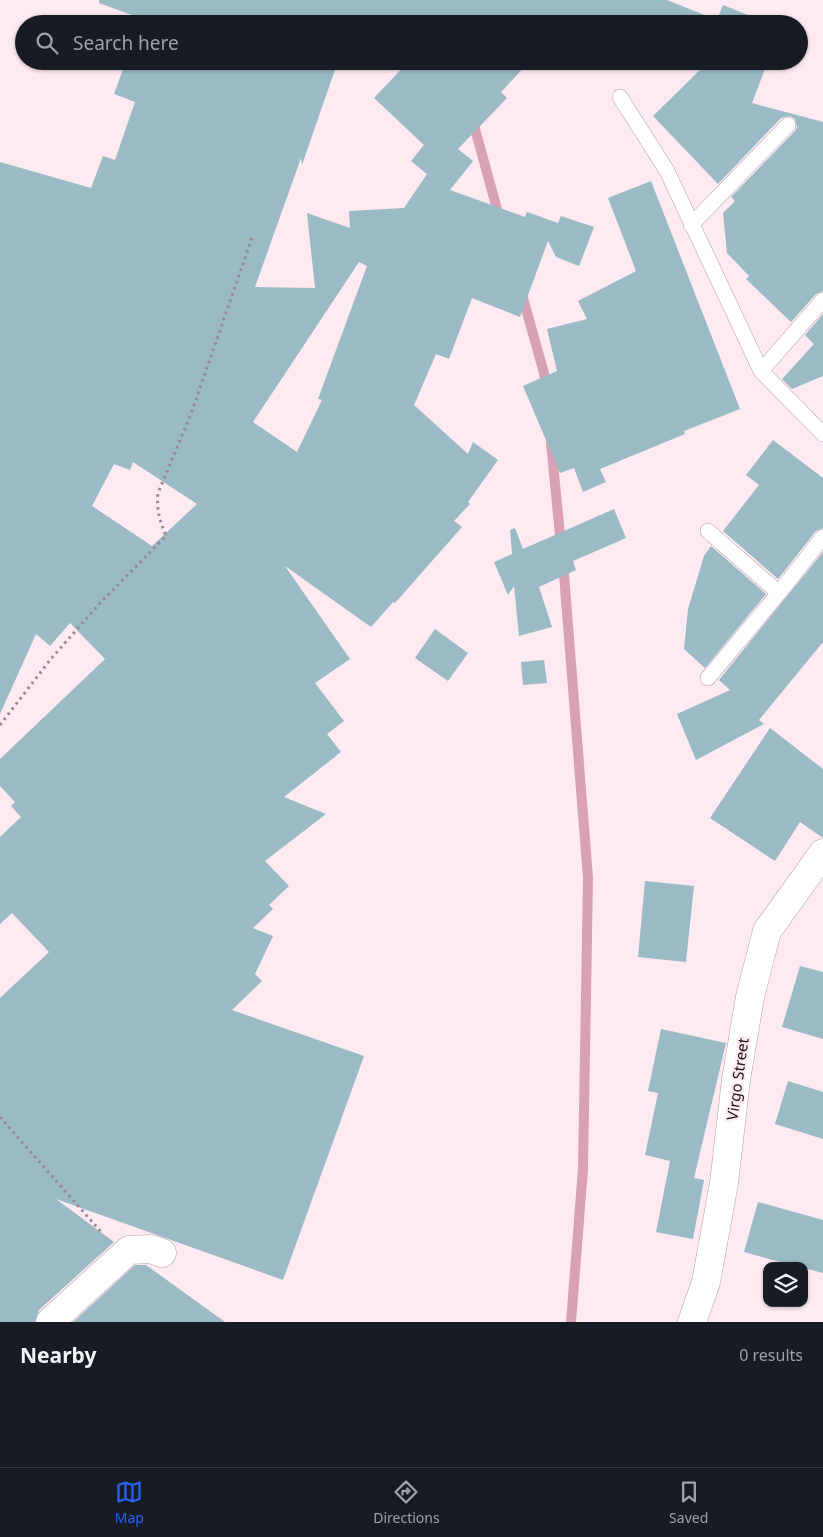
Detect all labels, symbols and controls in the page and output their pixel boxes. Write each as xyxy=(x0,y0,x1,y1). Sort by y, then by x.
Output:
search box xyxy=(15,15,808,70)
icon: search xyxy=(33,29,61,57)
text: Search here xyxy=(73,30,179,56)
street label: Virgo Street xyxy=(721,1036,753,1121)
map controls xyxy=(763,1262,808,1307)
button: layers xyxy=(763,1262,808,1307)
text: Nearby xyxy=(20,1341,96,1369)
text: 0 results xyxy=(739,1344,803,1366)
tab: Map xyxy=(115,1478,144,1527)
tab: Directions xyxy=(373,1478,440,1527)
tab: Saved xyxy=(669,1478,708,1527)

